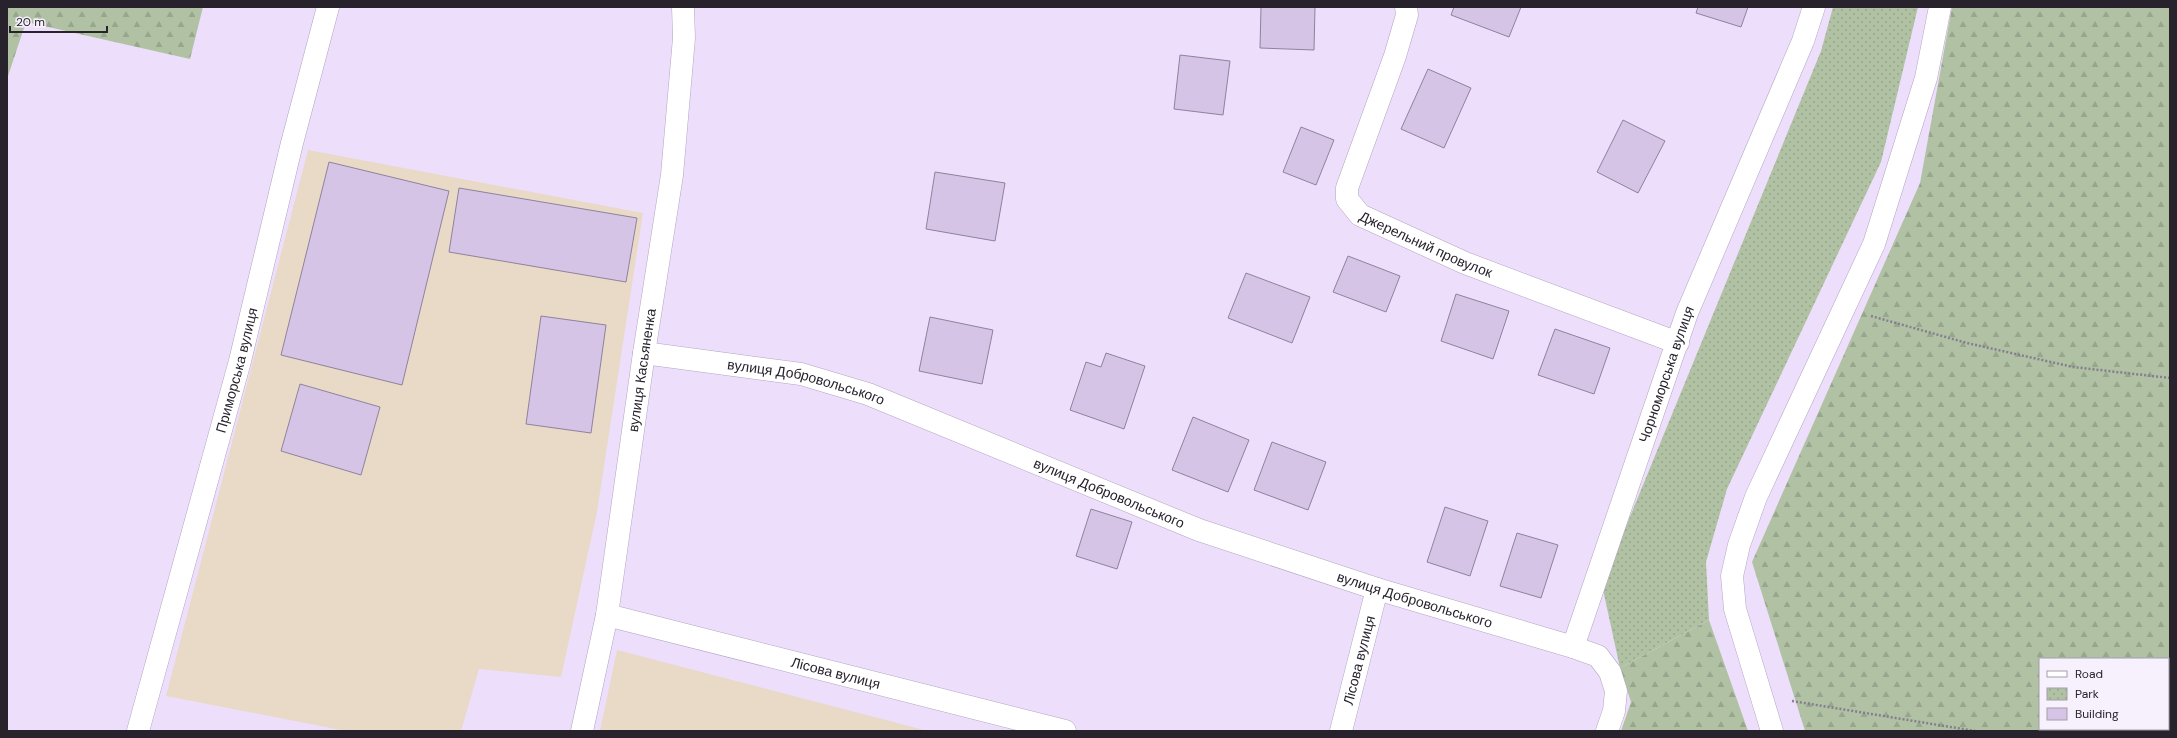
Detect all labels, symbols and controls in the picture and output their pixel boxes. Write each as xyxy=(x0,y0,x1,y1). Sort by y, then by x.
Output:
scale bar xyxy=(10,8,107,34)
text: 20 m xyxy=(16,14,45,30)
street label: Джерельний провулок xyxy=(1357,207,1496,282)
street label: Чорноморська вулиця xyxy=(1634,303,1698,445)
street label: Приморська вулиця xyxy=(212,306,261,435)
street label: вулиця Касьяненка xyxy=(624,307,660,433)
street label: вулиця Добровольського xyxy=(726,355,888,409)
street label: вулиця Добровольського xyxy=(1031,454,1187,532)
street label: вулиця Добровольського xyxy=(1335,567,1495,632)
street label: Лісова вулиця xyxy=(1339,614,1379,707)
street label: Лісова вулиця xyxy=(789,653,882,693)
legend xyxy=(2039,658,2169,730)
text: Road xyxy=(2075,666,2103,682)
text: Park xyxy=(2075,686,2099,702)
text: Building xyxy=(2075,706,2119,722)

